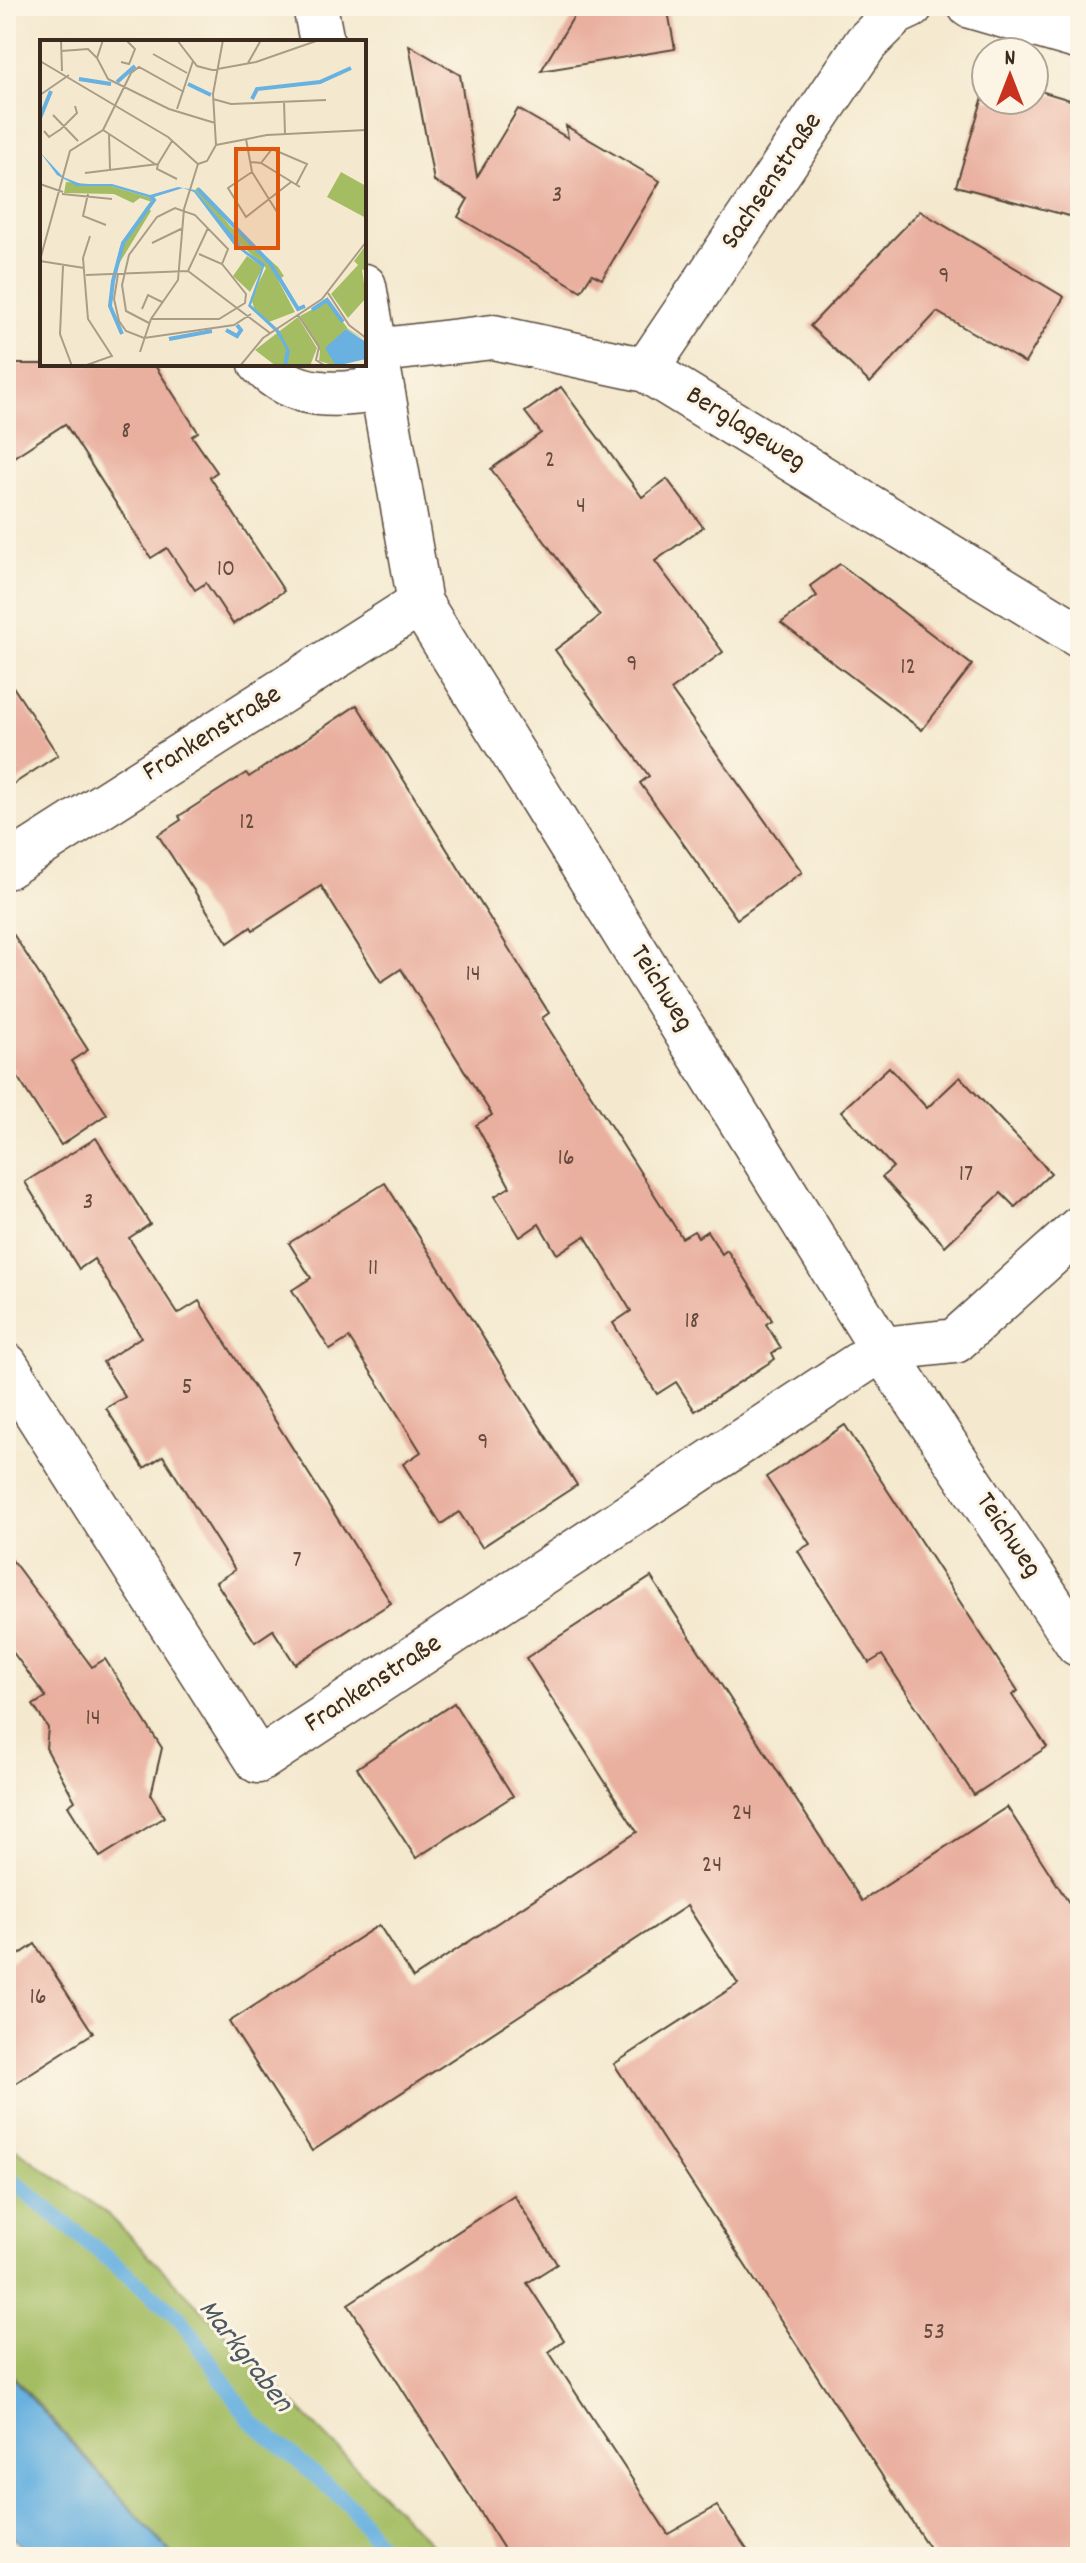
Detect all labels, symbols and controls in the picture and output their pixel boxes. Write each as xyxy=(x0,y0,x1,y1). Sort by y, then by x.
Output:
north arrow xyxy=(970,36,1050,116)
inset map xyxy=(40,40,366,366)
text: N xyxy=(1005,44,1016,75)
street label: Sachsenstraße xyxy=(712,105,834,259)
house number: 3 xyxy=(552,179,562,213)
house number: 9 xyxy=(939,260,950,294)
street label: Berglageweg xyxy=(677,377,813,483)
house number: 8 xyxy=(121,415,131,449)
house number: 2 xyxy=(545,444,555,478)
house number: 4 xyxy=(576,490,586,524)
house number: 10 xyxy=(217,553,235,587)
house number: 9 xyxy=(627,648,638,682)
house number: 12 xyxy=(900,651,916,685)
street label: Frankenstraße xyxy=(136,676,290,794)
house number: 12 xyxy=(239,806,255,840)
street label: Teichweg xyxy=(618,938,702,1040)
house number: 14 xyxy=(465,958,481,992)
house number: 16 xyxy=(557,1142,575,1176)
house number: 17 xyxy=(959,1158,973,1192)
house number: 3 xyxy=(83,1186,93,1220)
house number: 11 xyxy=(368,1252,378,1286)
house number: 18 xyxy=(685,1305,699,1339)
house number: 5 xyxy=(181,1371,193,1405)
house number: 9 xyxy=(478,1426,489,1460)
street label: Teichweg xyxy=(964,1485,1050,1587)
house number: 7 xyxy=(292,1544,302,1578)
street label: Frankenstraße xyxy=(297,1625,451,1745)
house number: 14 xyxy=(85,1702,101,1736)
house number: 24 xyxy=(732,1797,752,1831)
house number: 24 xyxy=(702,1849,722,1883)
house number: 16 xyxy=(29,1981,47,2015)
water label: Markgraben xyxy=(186,2291,303,2424)
house number: 53 xyxy=(923,2316,945,2350)

